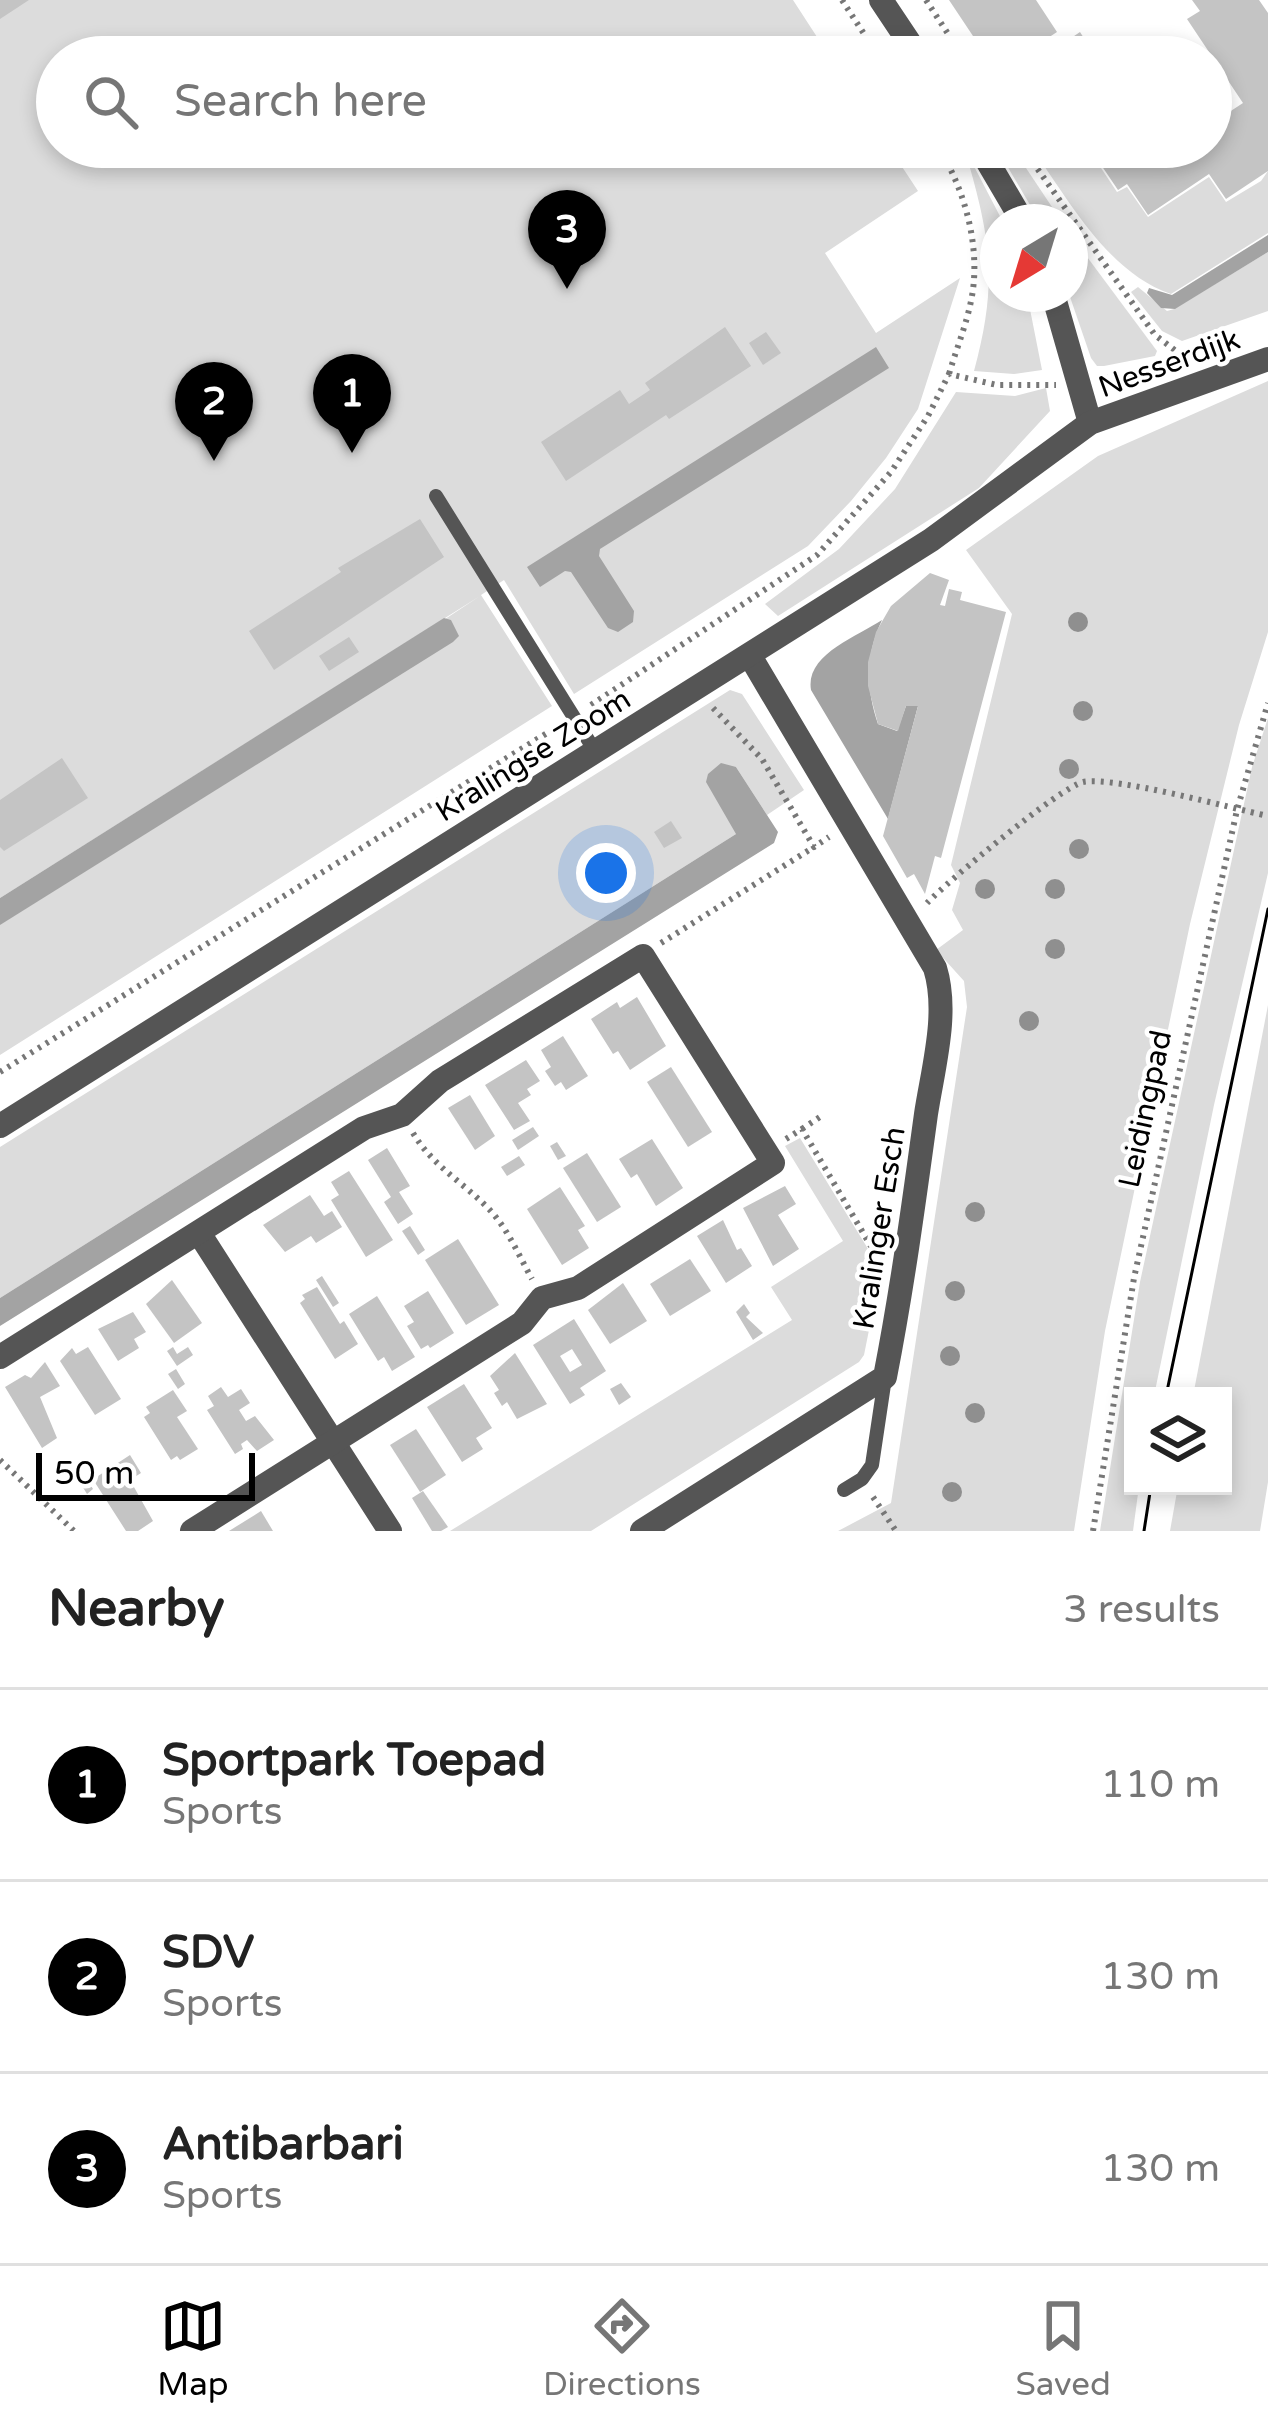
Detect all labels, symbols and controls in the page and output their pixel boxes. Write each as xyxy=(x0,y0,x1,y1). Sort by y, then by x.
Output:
search box xyxy=(36,36,1232,168)
icon: search xyxy=(78,69,144,135)
text: Search here xyxy=(174,75,427,129)
pin: 3 xyxy=(528,190,606,289)
north arrow xyxy=(980,204,1088,312)
street label: Nesserdijk xyxy=(1093,321,1245,406)
pin: 1 xyxy=(313,354,391,453)
pin: 2 xyxy=(175,362,253,461)
street label: Kralingse Zoom xyxy=(429,681,638,830)
your location xyxy=(576,843,636,903)
street label: Leidingpad xyxy=(1111,1027,1180,1191)
street label: Kralinger Esch xyxy=(845,1124,914,1332)
map controls xyxy=(1124,1387,1232,1495)
button: layers xyxy=(1124,1387,1232,1495)
scale bar xyxy=(36,1447,255,1500)
text: 50 m xyxy=(54,1454,134,1493)
text: Nearby xyxy=(48,1578,225,1640)
text: 3 results xyxy=(1063,1586,1220,1633)
text: Sportpark Toepad xyxy=(162,1734,546,1788)
text: 1 xyxy=(75,1761,99,1808)
text: 110 m xyxy=(1101,1761,1220,1808)
text: Sports xyxy=(162,1788,283,1835)
text: SDV xyxy=(162,1926,254,1980)
text: 2 xyxy=(75,1953,99,2000)
text: 130 m xyxy=(1101,1953,1220,2000)
text: Sports xyxy=(162,1980,283,2027)
text: Antibarbari xyxy=(162,2118,404,2172)
text: 3 xyxy=(75,2145,99,2192)
text: 130 m xyxy=(1101,2145,1220,2192)
text: Sports xyxy=(162,2172,283,2219)
tab: Map xyxy=(157,2293,229,2404)
tab: Directions xyxy=(543,2293,701,2404)
tab: Saved xyxy=(1015,2293,1111,2404)

